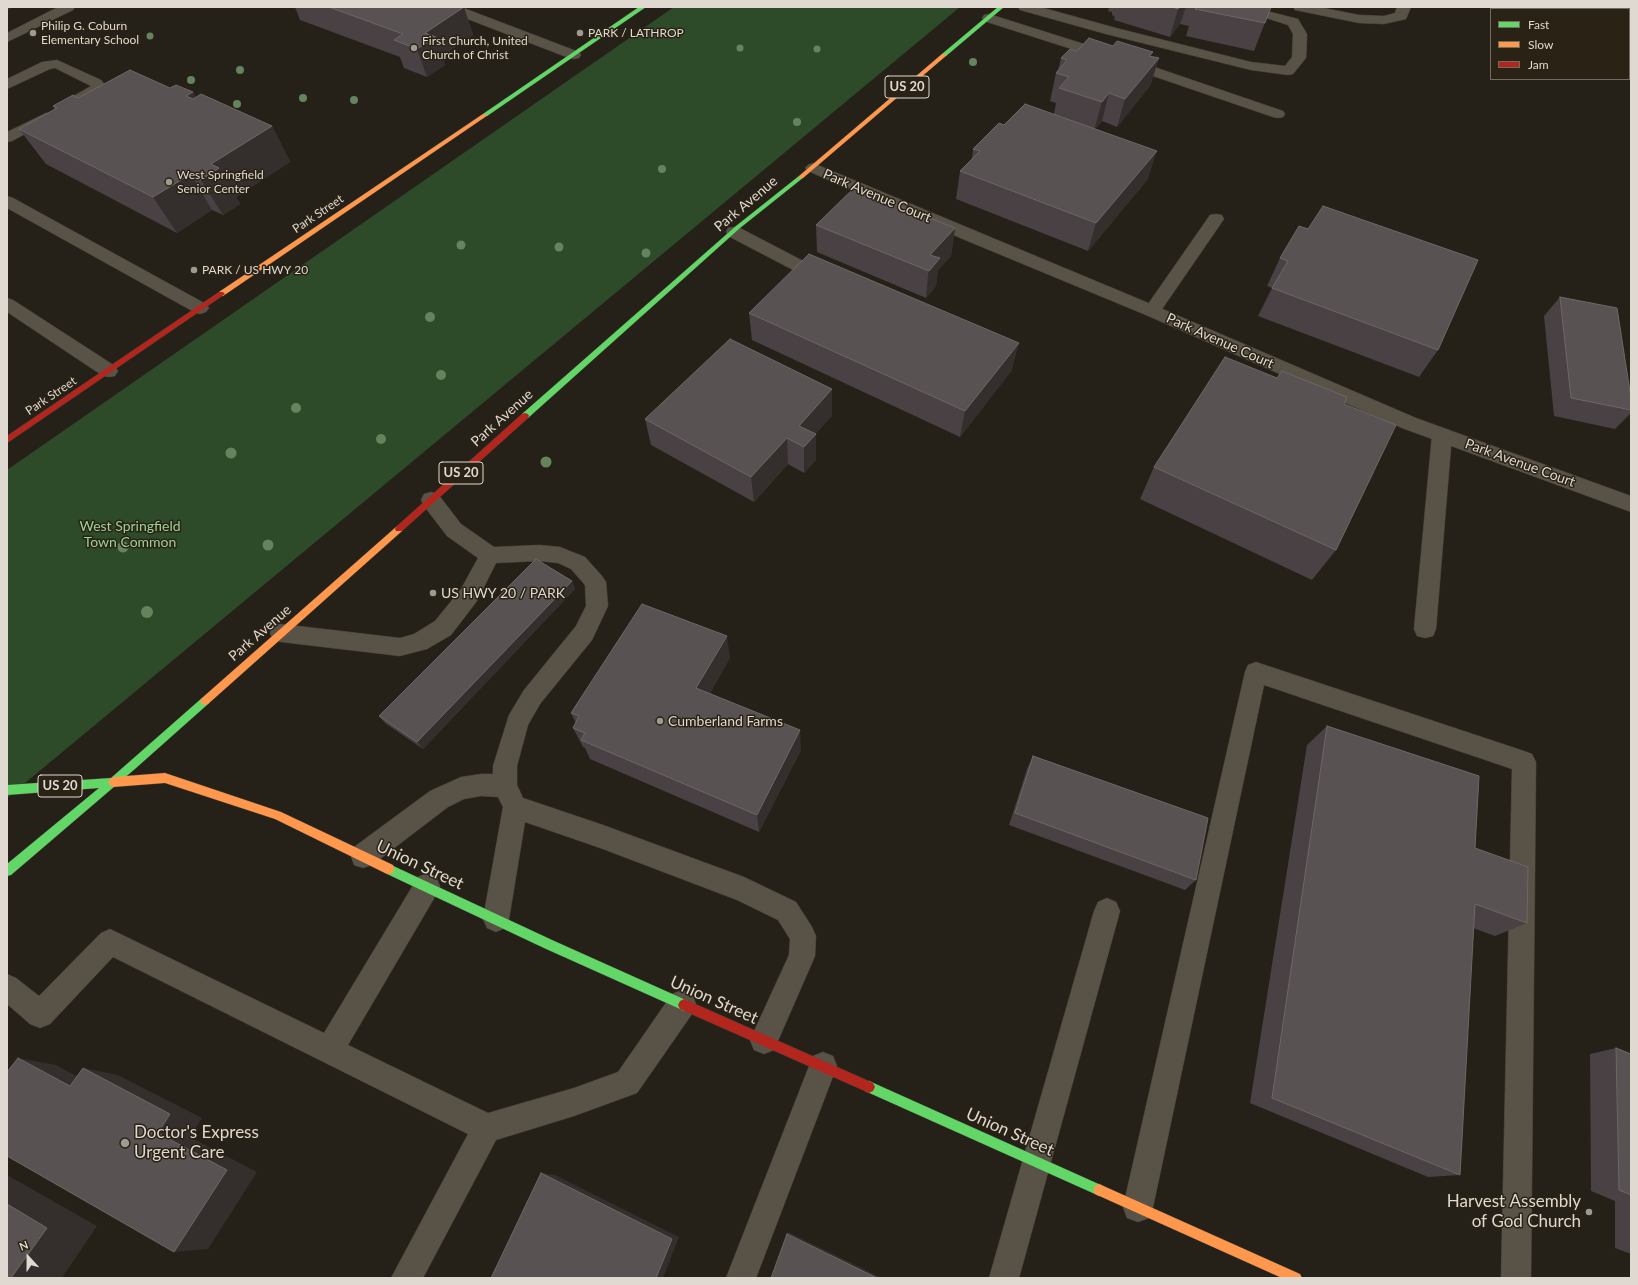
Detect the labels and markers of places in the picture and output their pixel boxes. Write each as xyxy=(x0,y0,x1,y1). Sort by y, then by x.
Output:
place label: Philip G. Coburn Elementary School xyxy=(41,19,139,47)
place label: PARK / LATHROP xyxy=(588,26,684,40)
marker: Philip G. Coburn Elementary School xyxy=(28,28,38,38)
marker: PARK / LATHROP xyxy=(575,28,585,38)
place label: First Church, United Church of Christ xyxy=(422,34,528,62)
marker: First Church, United Church of Christ xyxy=(409,43,419,53)
place label: West Springfield Senior Center xyxy=(177,168,264,196)
marker: West Springfield Senior Center xyxy=(164,177,174,187)
place label: PARK / US HWY 20 xyxy=(202,263,308,277)
marker: PARK / US HWY 20 xyxy=(189,265,199,275)
place label: US HWY 20 / PARK xyxy=(441,585,565,601)
marker: US HWY 20 / PARK xyxy=(428,588,438,598)
place label: Cumberland Farms xyxy=(668,713,783,729)
marker: Cumberland Farms xyxy=(655,716,665,726)
place label: Doctor's Express Urgent Care xyxy=(134,1123,259,1163)
marker: Doctor's Express Urgent Care xyxy=(119,1137,131,1149)
place label: Harvest Assembly of God Church xyxy=(1447,1192,1581,1232)
marker: Harvest Assembly of God Church xyxy=(1584,1207,1594,1217)

